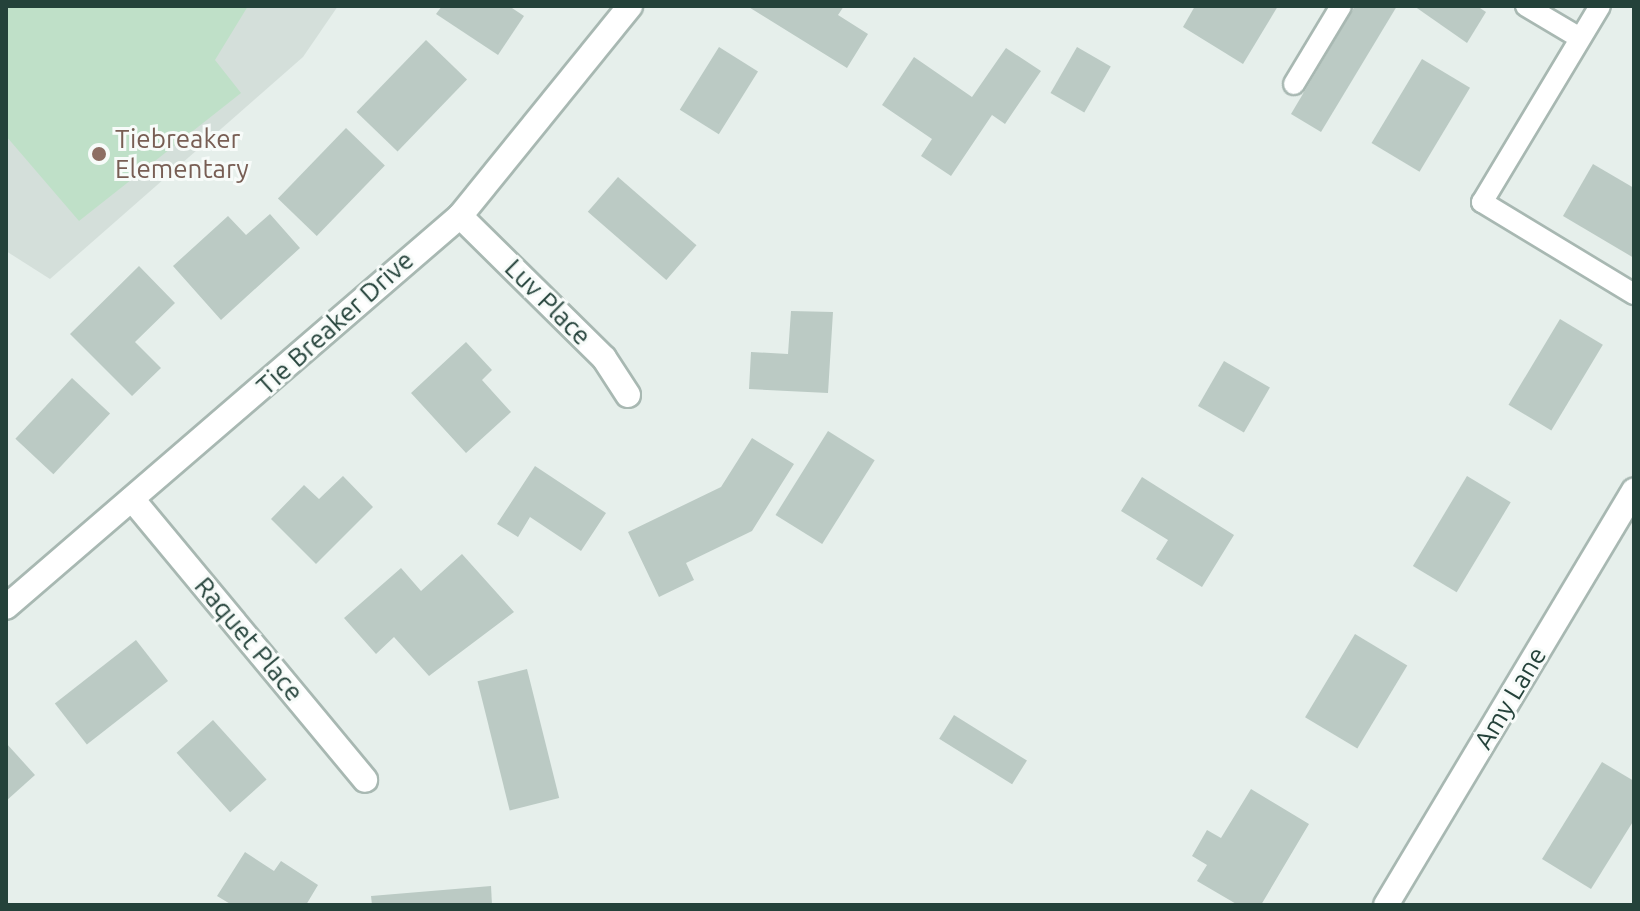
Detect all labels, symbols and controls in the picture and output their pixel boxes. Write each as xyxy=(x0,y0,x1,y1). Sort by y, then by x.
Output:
place label: Tiebreaker Elementary xyxy=(115,123,249,184)
marker: Tiebreaker Elementary xyxy=(90,145,108,163)
street label: Tie Breaker Drive xyxy=(250,244,420,402)
street label: Luv Place xyxy=(498,252,598,352)
street label: Raquet Place xyxy=(188,571,310,707)
street label: Amy Lane xyxy=(1467,641,1553,755)

